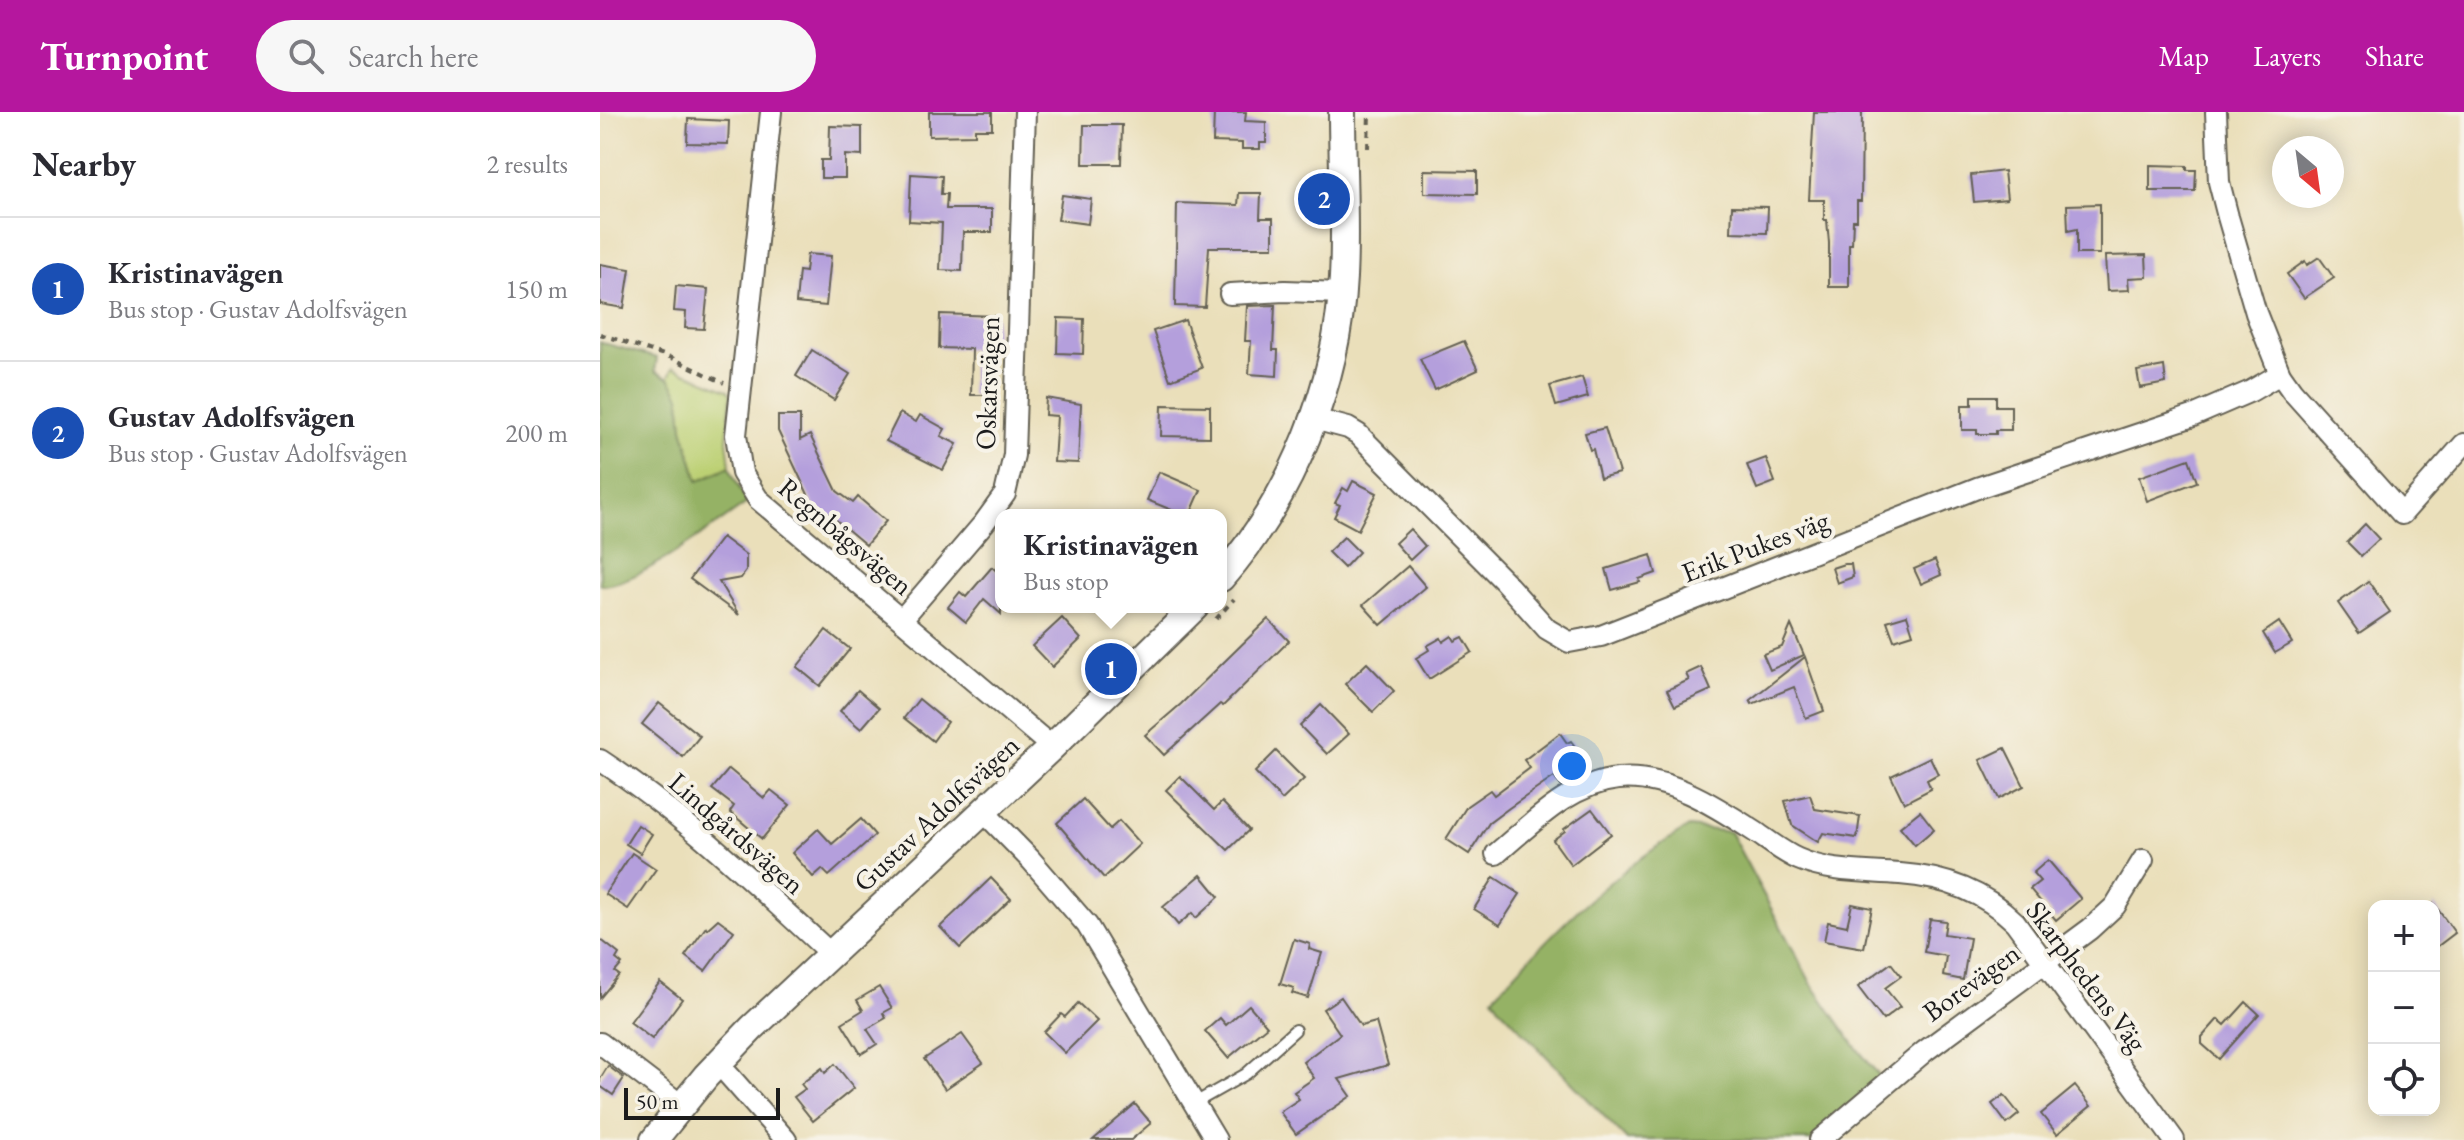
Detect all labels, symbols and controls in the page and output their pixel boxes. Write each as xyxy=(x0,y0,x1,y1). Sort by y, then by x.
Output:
search box xyxy=(256,20,816,92)
text: Turnpoint xyxy=(40,32,208,81)
icon: search xyxy=(284,34,328,78)
text: Search here xyxy=(348,37,479,76)
text: Map xyxy=(2159,38,2209,74)
text: Layers xyxy=(2253,38,2321,74)
text: Share xyxy=(2365,38,2424,74)
north arrow xyxy=(2272,136,2344,208)
text: Nearby xyxy=(32,142,136,186)
text: 2 results xyxy=(487,147,568,181)
pin: 2 xyxy=(1298,169,1350,229)
text: Kristinavägen xyxy=(108,253,284,292)
text: 1 xyxy=(51,272,65,306)
text: 150 m xyxy=(505,272,568,306)
text: Bus stop · Gustav Adolfsvägen xyxy=(108,292,408,326)
street label: Oskarsvägen xyxy=(967,315,1007,451)
text: Gustav Adolfsvägen xyxy=(108,397,355,436)
text: 2 xyxy=(51,416,65,450)
text: 200 m xyxy=(505,416,568,450)
text: Bus stop · Gustav Adolfsvägen xyxy=(108,436,408,470)
street label: Regnbågsvägen xyxy=(771,469,921,603)
street label: Erik Pukes väg xyxy=(1676,501,1834,591)
popup xyxy=(995,509,1227,613)
text: Kristinavägen xyxy=(1023,525,1199,564)
text: Bus stop xyxy=(1023,564,1109,598)
pin: 1 xyxy=(1085,639,1137,699)
street label: Gustav Adolfsvägen xyxy=(845,727,1027,899)
your location xyxy=(1552,746,1592,786)
street label: Lindgårdsvägen xyxy=(661,764,813,902)
street label: Skarphedens Väg xyxy=(2019,893,2156,1059)
map controls xyxy=(2368,900,2440,1116)
button: + xyxy=(2368,900,2440,972)
street label: Borevägen xyxy=(1915,935,2027,1029)
button: − xyxy=(2368,972,2440,1044)
button: locate xyxy=(2368,1044,2440,1116)
scale bar xyxy=(624,1084,780,1120)
text: 50 m xyxy=(636,1087,679,1116)

